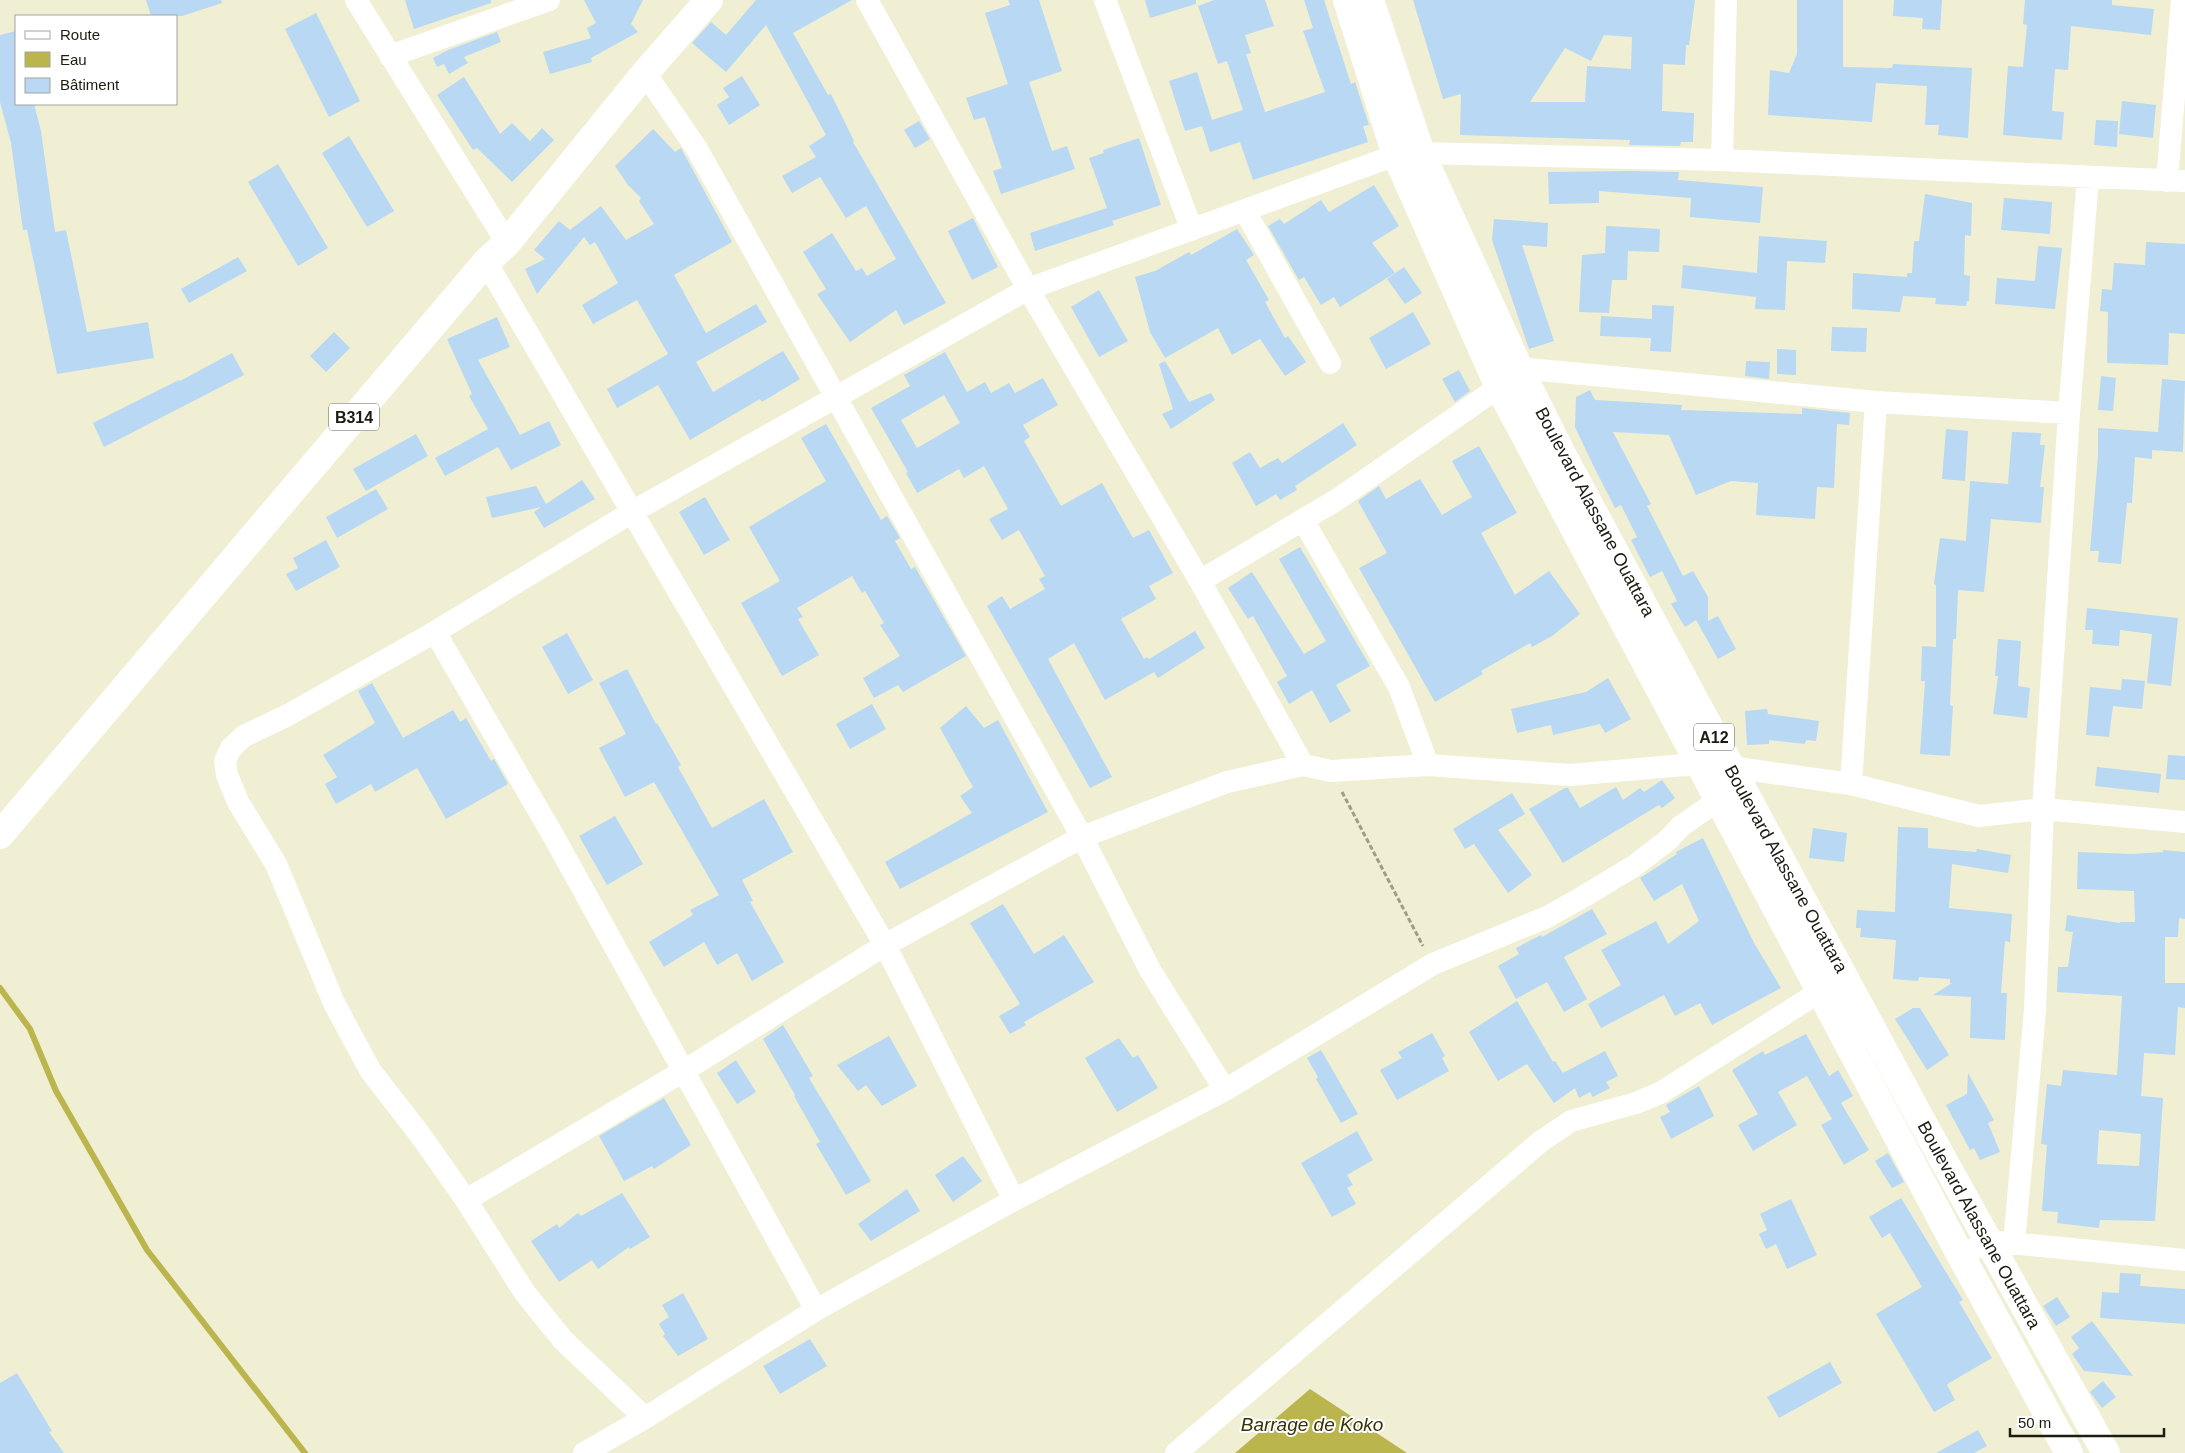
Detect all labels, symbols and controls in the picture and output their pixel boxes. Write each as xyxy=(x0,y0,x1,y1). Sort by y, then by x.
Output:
legend xyxy=(15,15,178,105)
text: Route xyxy=(60,26,100,43)
text: Eau xyxy=(60,51,87,68)
text: Bâtiment xyxy=(60,76,120,93)
road number: B314 xyxy=(329,404,379,431)
street label: Boulevard Alassane Ouattara xyxy=(1531,404,1659,621)
road number: A12 xyxy=(1694,724,1734,750)
street label: Boulevard Alassane Ouattara xyxy=(1720,762,1852,977)
street label: Boulevard Alassane Ouattara xyxy=(1913,1118,2045,1333)
scale bar xyxy=(2010,1406,2164,1438)
water label: Barrage de Koko xyxy=(1241,1414,1383,1435)
text: 50 m xyxy=(2018,1414,2051,1431)

